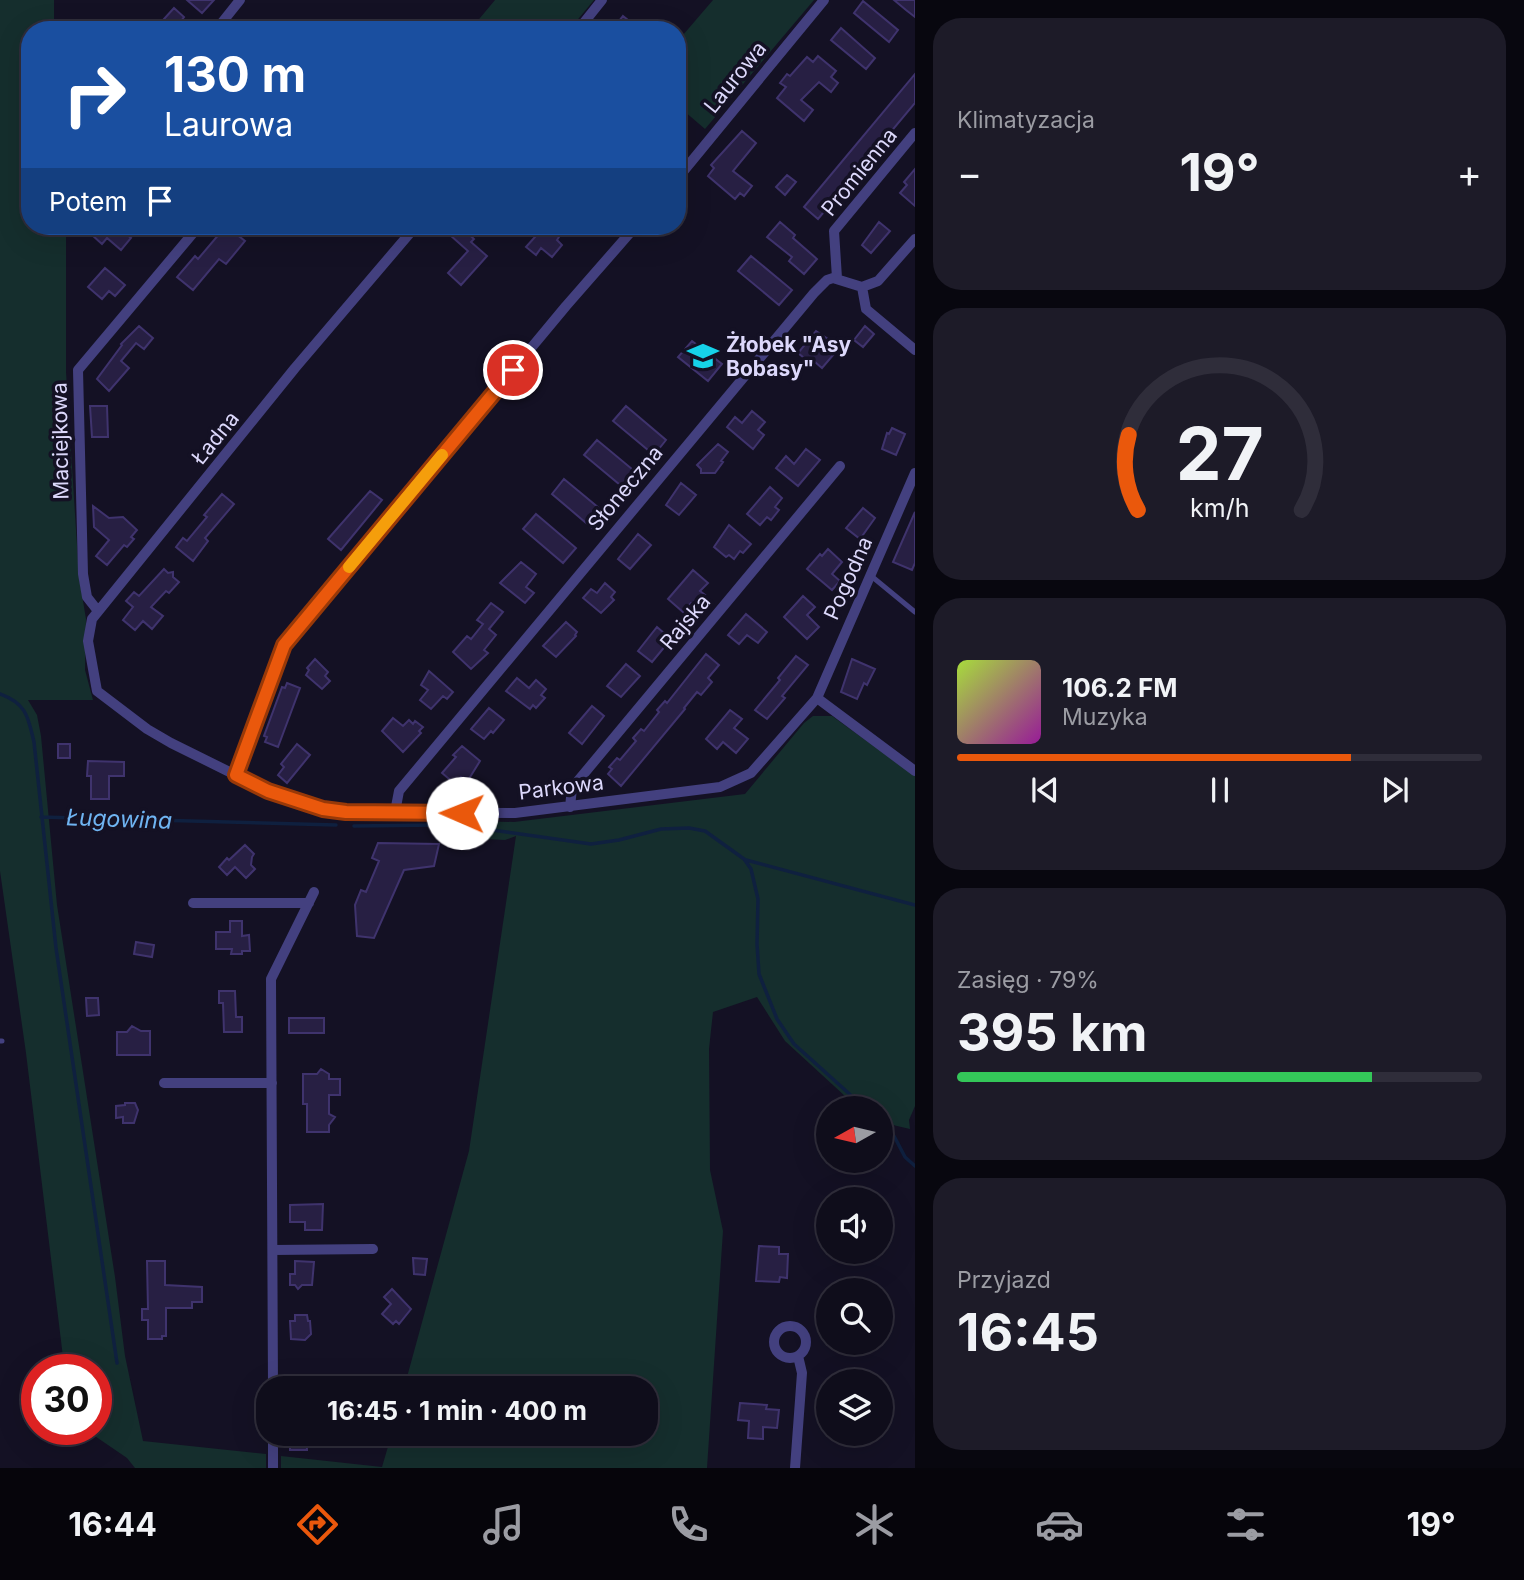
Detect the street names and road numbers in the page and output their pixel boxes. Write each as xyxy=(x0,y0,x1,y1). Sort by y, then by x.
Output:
street label: Laurowa xyxy=(699,36,771,118)
street label: Promienna xyxy=(816,123,902,221)
street label: Maciejkowa xyxy=(46,382,74,500)
street label: Ładna xyxy=(186,406,244,470)
street label: Słoneczna xyxy=(582,440,668,536)
street label: Pogodna xyxy=(819,533,877,623)
street label: Rajska xyxy=(655,589,715,655)
street label: Parkowa xyxy=(517,769,605,805)

